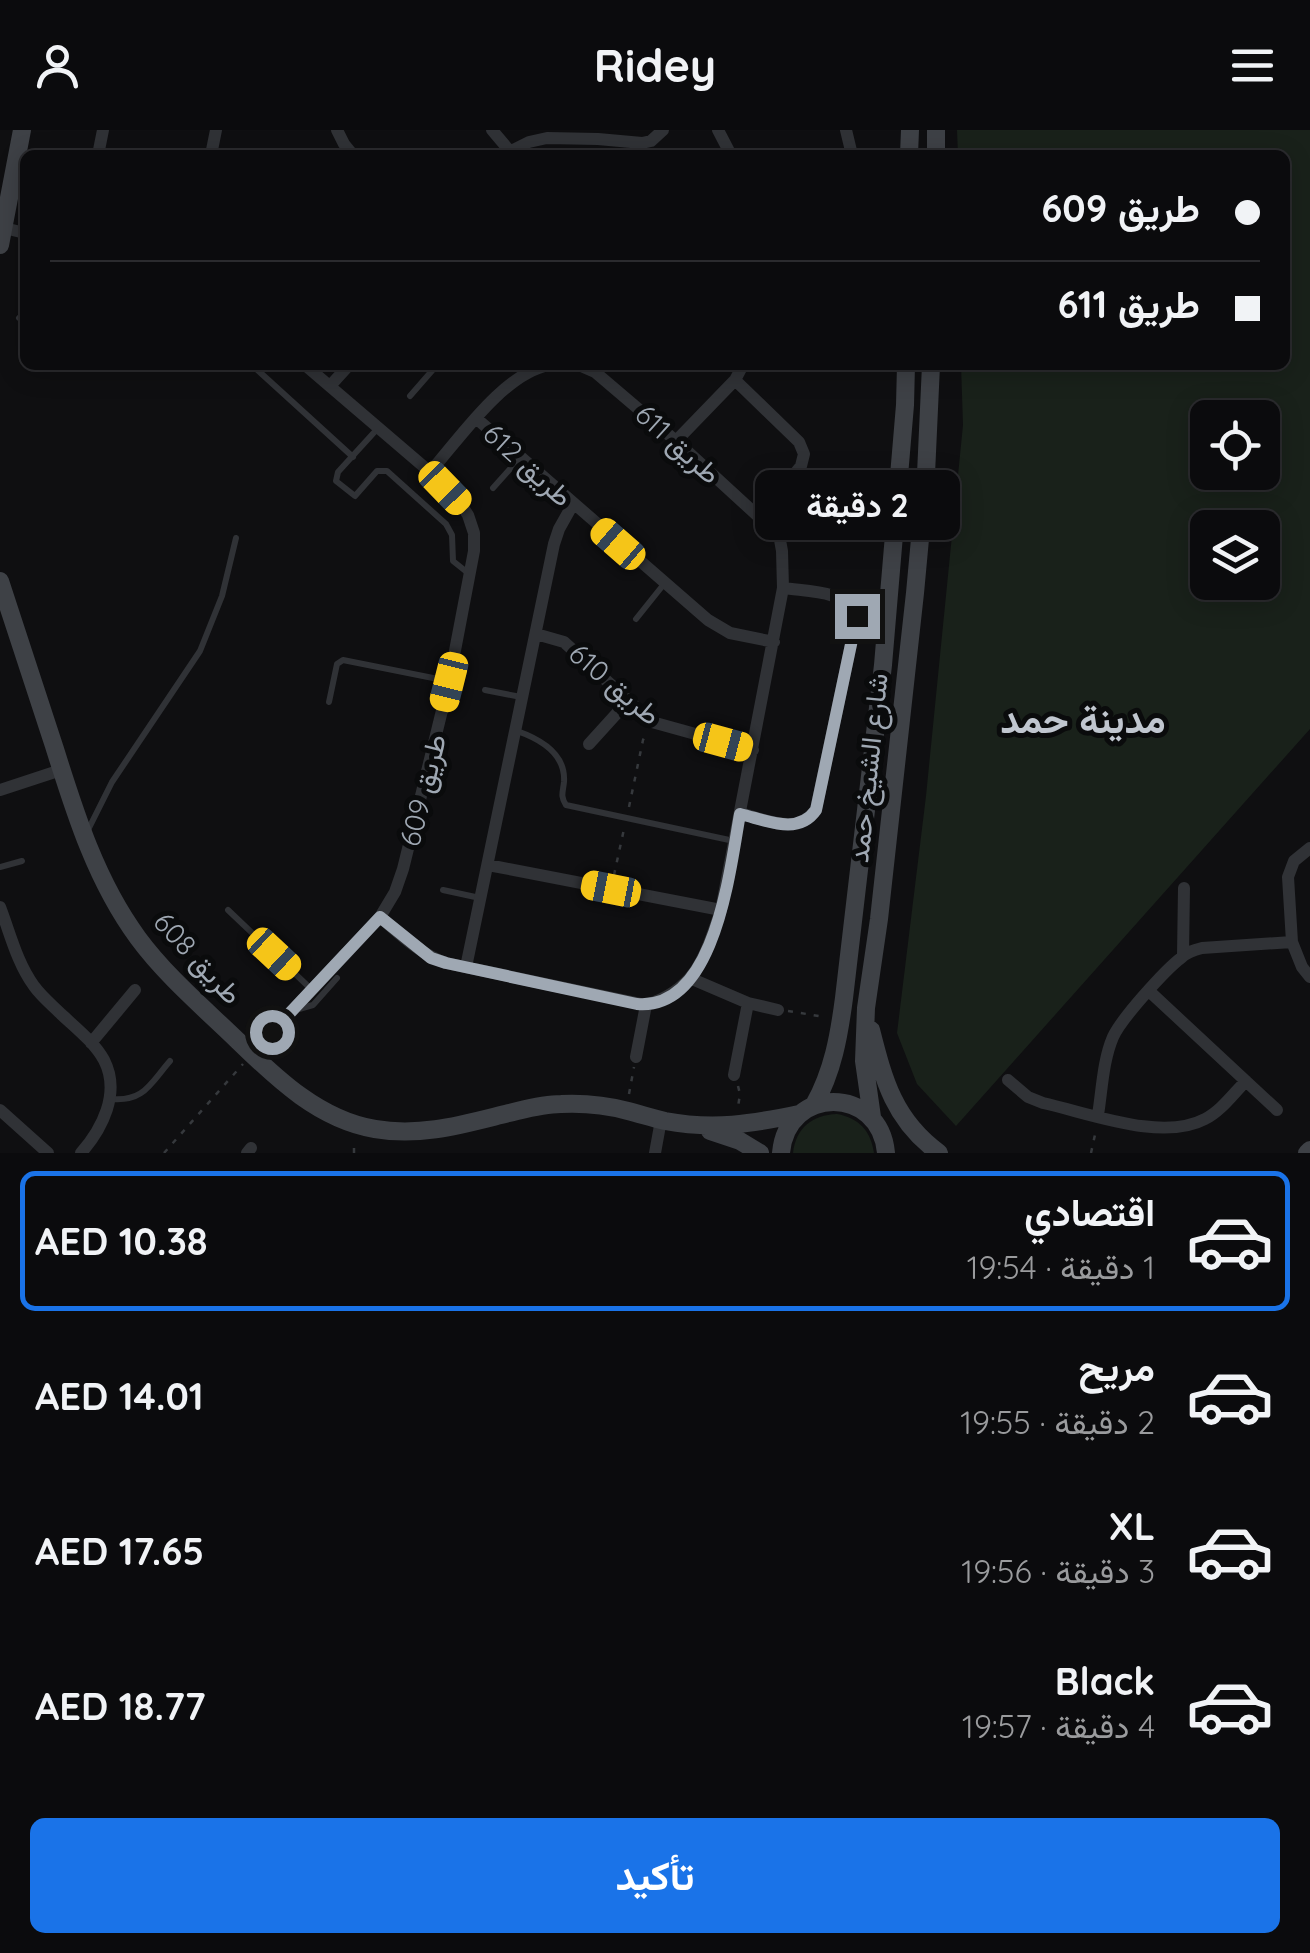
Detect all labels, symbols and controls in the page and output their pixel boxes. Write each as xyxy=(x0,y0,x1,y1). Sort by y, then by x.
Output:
text: Ridey xyxy=(594,37,716,93)
icon: person xyxy=(30,38,85,93)
icon: menu xyxy=(1225,38,1280,93)
text: طريق 609 xyxy=(1041,184,1200,232)
text: طريق 611 xyxy=(1057,280,1200,328)
street label: طريق 611 xyxy=(628,396,728,492)
map controls xyxy=(1190,400,1280,600)
button: locate xyxy=(1190,400,1280,490)
street label: طريق 612 xyxy=(476,416,580,514)
car xyxy=(413,456,477,520)
callout: 2 دقيقة xyxy=(754,471,960,541)
text: 2 دقيقة xyxy=(806,485,909,525)
button: layers xyxy=(1190,510,1280,600)
car xyxy=(586,513,650,575)
route end xyxy=(835,594,880,639)
street label: طريق 610 xyxy=(562,635,668,733)
car xyxy=(427,649,471,715)
street label: شارع الشيخ حمد xyxy=(840,671,898,865)
district label: مدينة حمد xyxy=(1000,695,1166,743)
car xyxy=(690,720,756,764)
street label: طريق 609 xyxy=(392,730,454,850)
car xyxy=(579,869,643,909)
street label: طريق 608 xyxy=(146,904,250,1012)
car xyxy=(242,923,306,985)
route start xyxy=(250,1010,295,1055)
text: اقتصادي xyxy=(1024,1188,1155,1236)
icon: car xyxy=(1185,1196,1275,1286)
text: AED 10.38 xyxy=(35,1217,208,1265)
text: 1 دقيقة · 19:54 xyxy=(967,1247,1155,1287)
text: مريح xyxy=(1079,1343,1155,1391)
icon: car xyxy=(1185,1351,1275,1441)
text: AED 14.01 xyxy=(35,1372,204,1420)
text: 2 دقيقة · 19:55 xyxy=(960,1402,1155,1442)
text: XL xyxy=(1109,1502,1155,1550)
icon: car xyxy=(1185,1506,1275,1596)
text: AED 17.65 xyxy=(35,1527,204,1575)
text: 3 دقيقة · 19:56 xyxy=(961,1551,1155,1591)
text: Black xyxy=(1055,1657,1155,1705)
icon: car xyxy=(1185,1661,1275,1751)
text: AED 18.77 xyxy=(35,1682,206,1730)
text: 4 دقيقة · 19:57 xyxy=(962,1706,1155,1746)
button: تأكيد xyxy=(30,1818,1280,1933)

